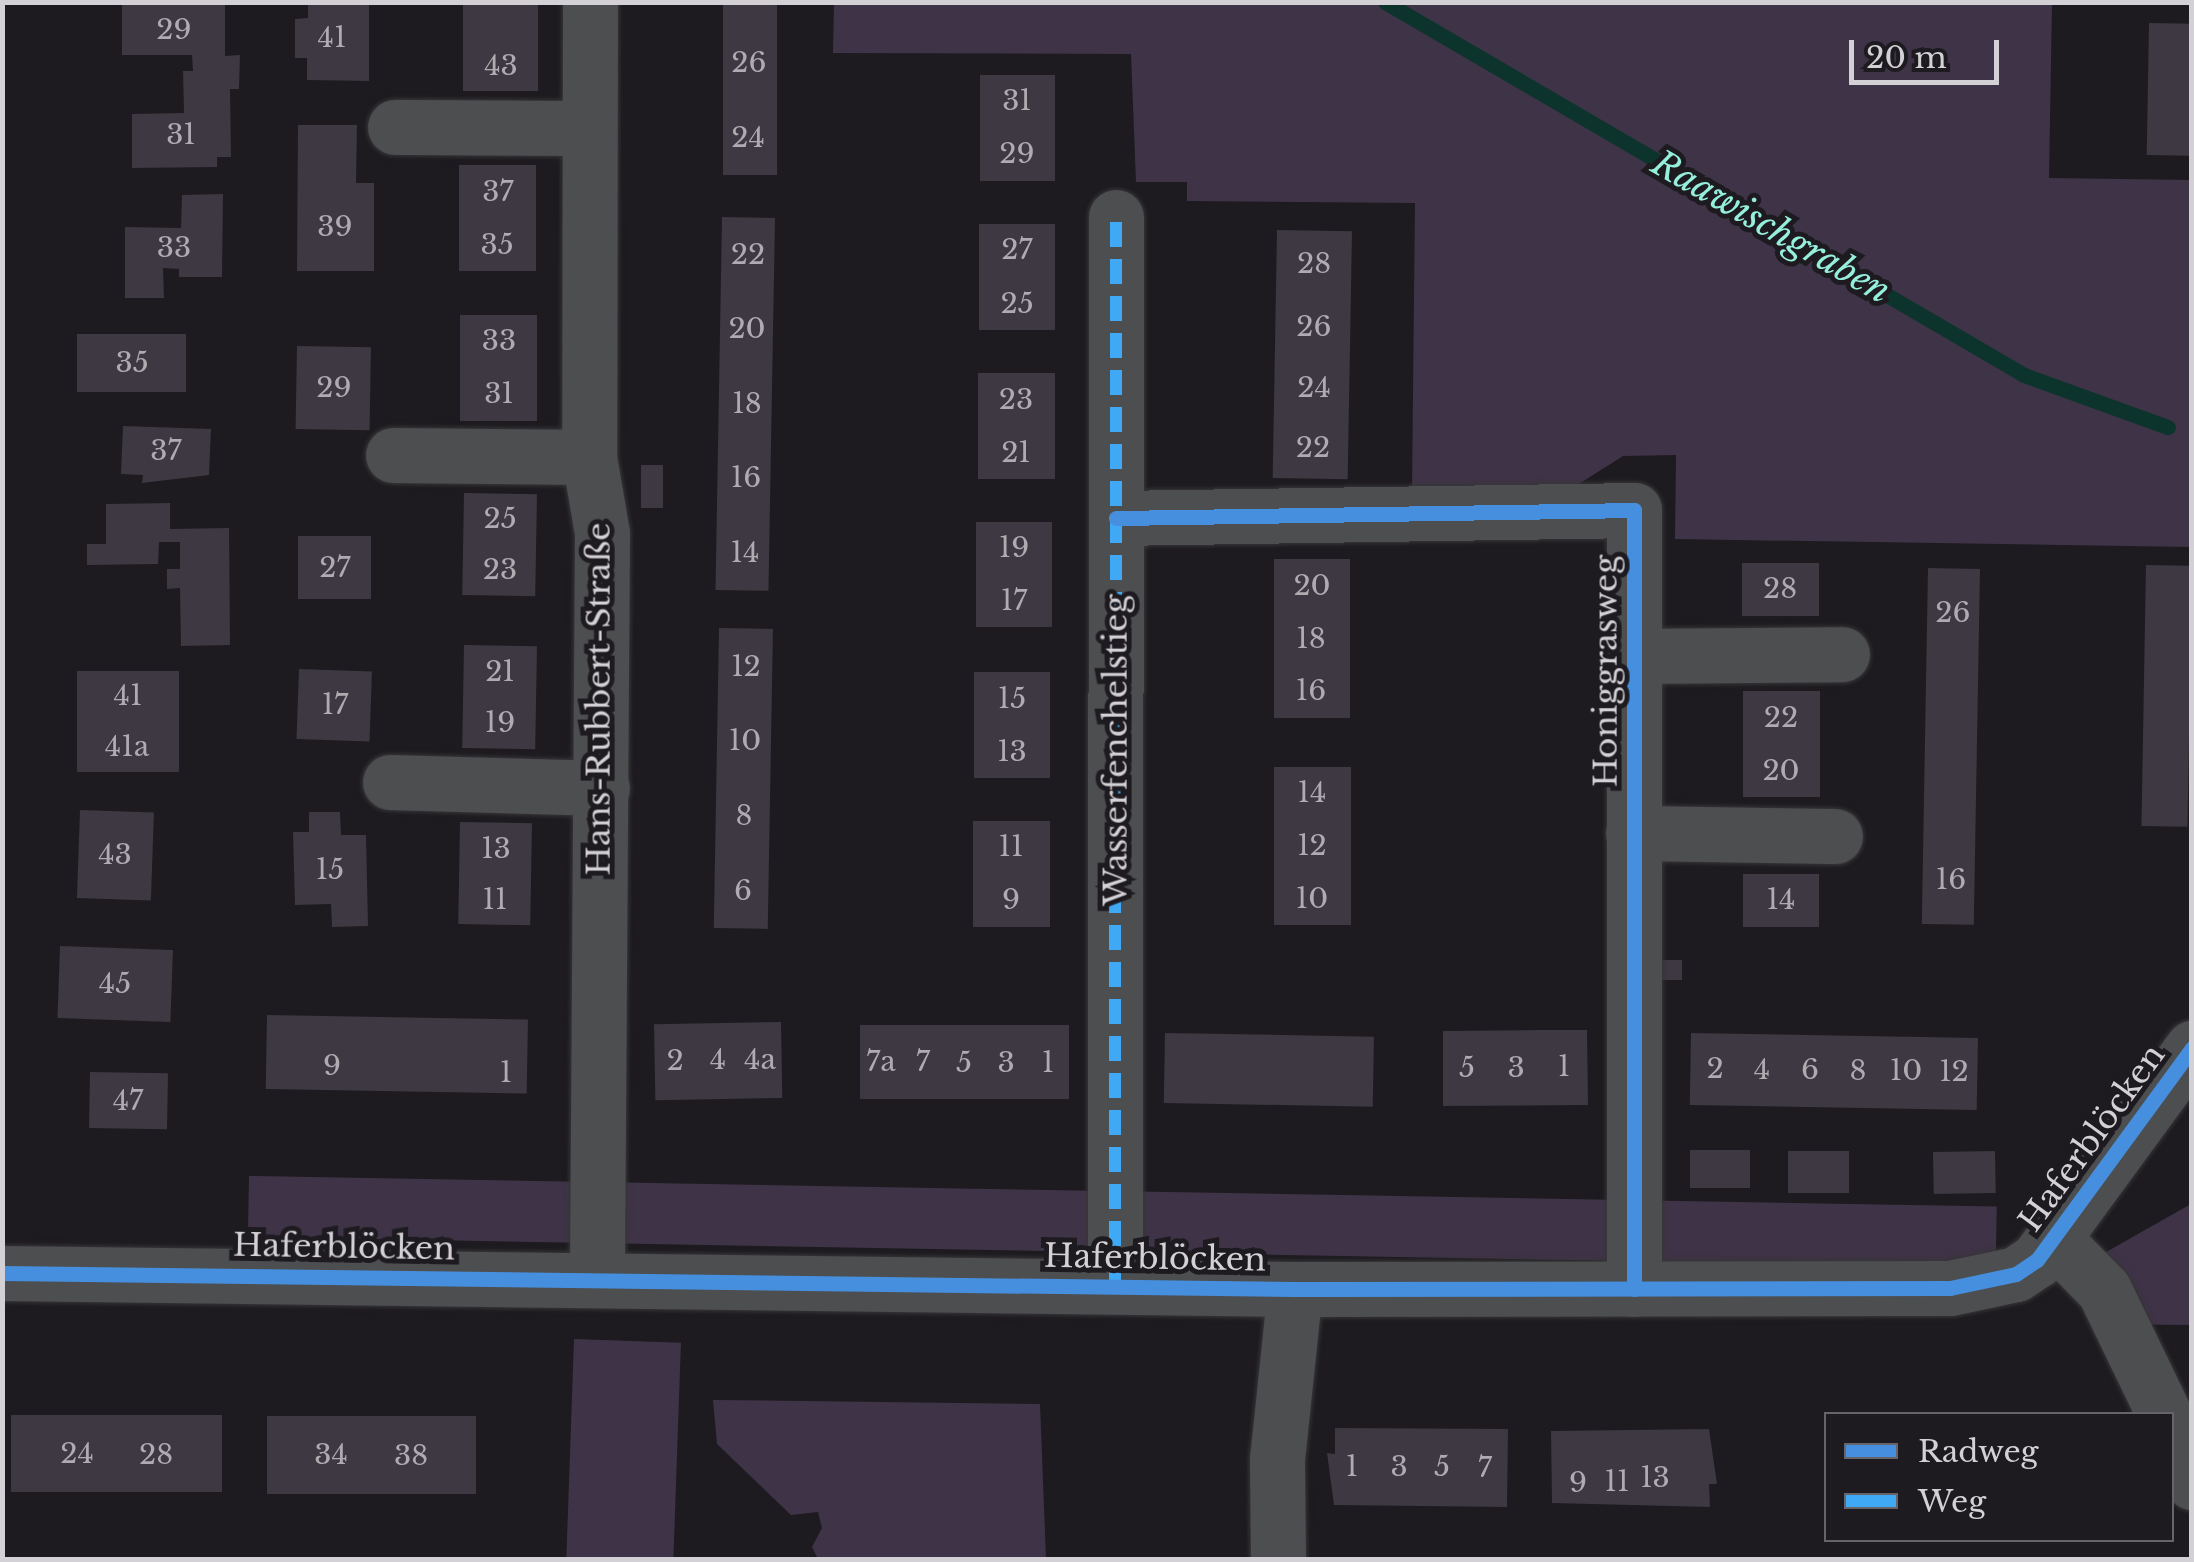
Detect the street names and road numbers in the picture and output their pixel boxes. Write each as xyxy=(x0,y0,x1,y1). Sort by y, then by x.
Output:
street label: Hans-Rubbert-Straße xyxy=(580,522,618,876)
street label: Honiggrasweg xyxy=(1587,555,1625,787)
street label: Wasserfenchelstieg xyxy=(1097,594,1135,906)
street label: Haferblöcken xyxy=(2011,1037,2173,1239)
street label: Haferblöcken xyxy=(233,1226,455,1268)
street label: Haferblöcken xyxy=(1044,1237,1266,1279)

